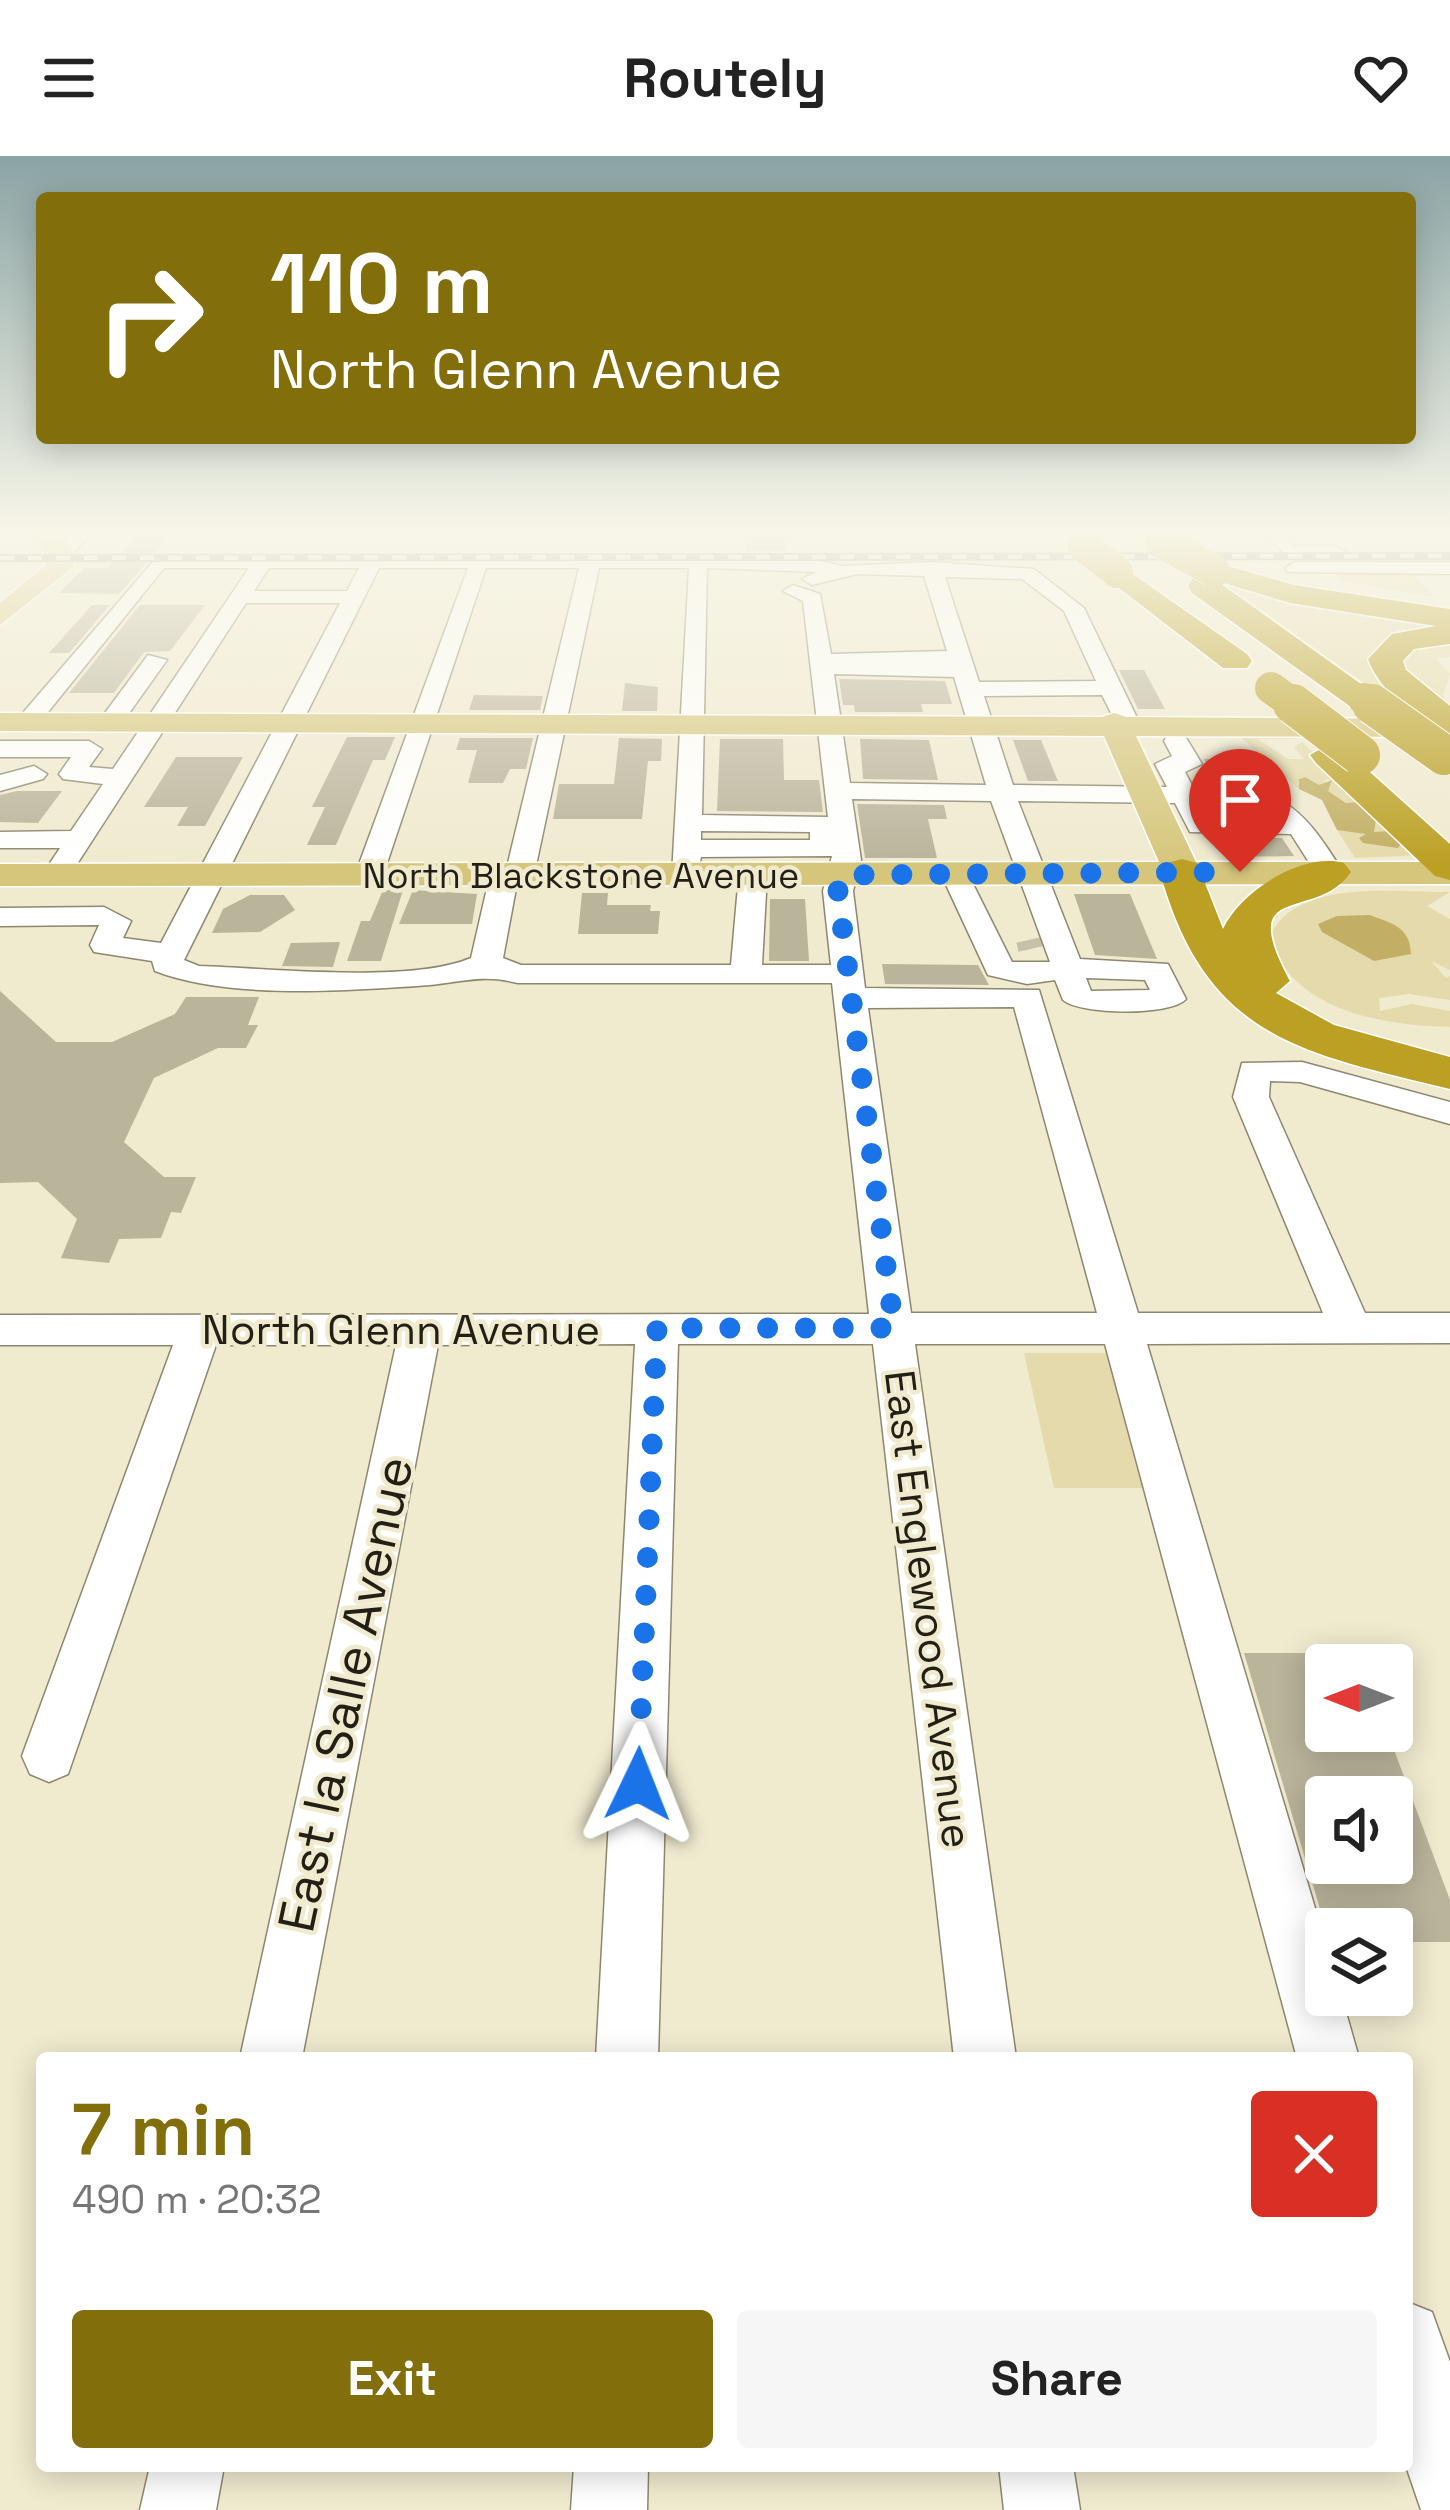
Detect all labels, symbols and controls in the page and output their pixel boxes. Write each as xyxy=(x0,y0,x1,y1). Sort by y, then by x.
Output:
text: Routely xyxy=(624,44,826,113)
icon: menu xyxy=(36,45,102,111)
icon: heart xyxy=(1348,45,1414,111)
text: 110 m xyxy=(270,230,493,338)
icon: right xyxy=(72,240,228,396)
text: North Glenn Avenue xyxy=(270,335,782,404)
pin xyxy=(1189,749,1291,872)
icon: arrive xyxy=(1207,767,1273,833)
street label: North Blackstone Avenue xyxy=(363,853,799,899)
street label: North Glenn Avenue xyxy=(202,1303,600,1356)
street label: East Englewood Avenue xyxy=(873,1367,984,1851)
street label: East la Salle Avenue xyxy=(263,1451,428,1938)
north arrow xyxy=(1305,1644,1413,1752)
map controls xyxy=(1305,1644,1413,2016)
position arrow xyxy=(575,1721,701,1847)
button: sound xyxy=(1305,1776,1413,1884)
button: layers xyxy=(1305,1908,1413,2016)
text: 7 min xyxy=(72,2084,255,2176)
button: close xyxy=(1251,2091,1377,2217)
text: 490 m · 20:32 xyxy=(72,2175,322,2224)
button: Exit xyxy=(72,2310,713,2448)
button: Share xyxy=(737,2310,1377,2448)

